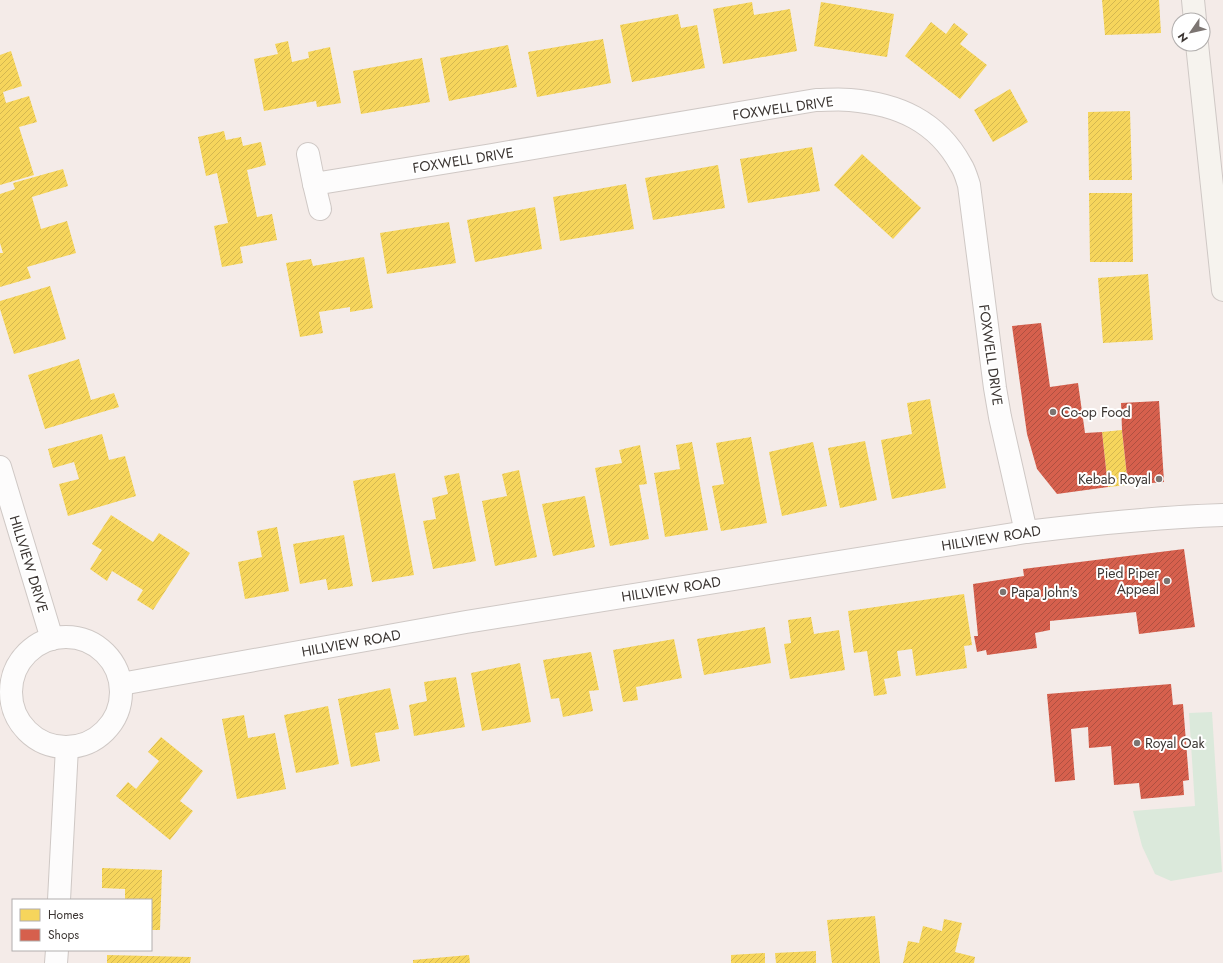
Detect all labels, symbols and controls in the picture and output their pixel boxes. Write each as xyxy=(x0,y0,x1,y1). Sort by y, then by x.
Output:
north arrow xyxy=(1171,12,1211,52)
text: N xyxy=(1174,29,1192,46)
street label: FOXWELL DRIVE xyxy=(731,91,835,125)
street label: FOXWELL DRIVE xyxy=(411,142,515,178)
street label: FOXWELL DRIVE xyxy=(974,303,1008,407)
place label: Co-op Food xyxy=(1061,402,1131,422)
marker: Co-op Food xyxy=(1048,407,1058,417)
place label: Kebab Royal xyxy=(1078,469,1151,489)
marker: Kebab Royal xyxy=(1154,474,1164,484)
street label: HILLVIEW DRIVE xyxy=(5,513,53,615)
street label: HILLVIEW ROAD xyxy=(940,520,1042,556)
place label: Pied Piper Appeal xyxy=(1097,563,1159,599)
street label: HILLVIEW ROAD xyxy=(620,571,722,607)
marker: Pied Piper Appeal xyxy=(1162,576,1172,586)
place label: Papa John's xyxy=(1011,582,1078,602)
marker: Papa John's xyxy=(998,587,1008,597)
street label: HILLVIEW ROAD xyxy=(300,624,402,662)
place label: Royal Oak xyxy=(1145,733,1205,753)
marker: Royal Oak xyxy=(1132,738,1142,748)
legend xyxy=(12,899,152,951)
text: Homes xyxy=(48,906,84,924)
text: Shops xyxy=(48,926,79,944)

